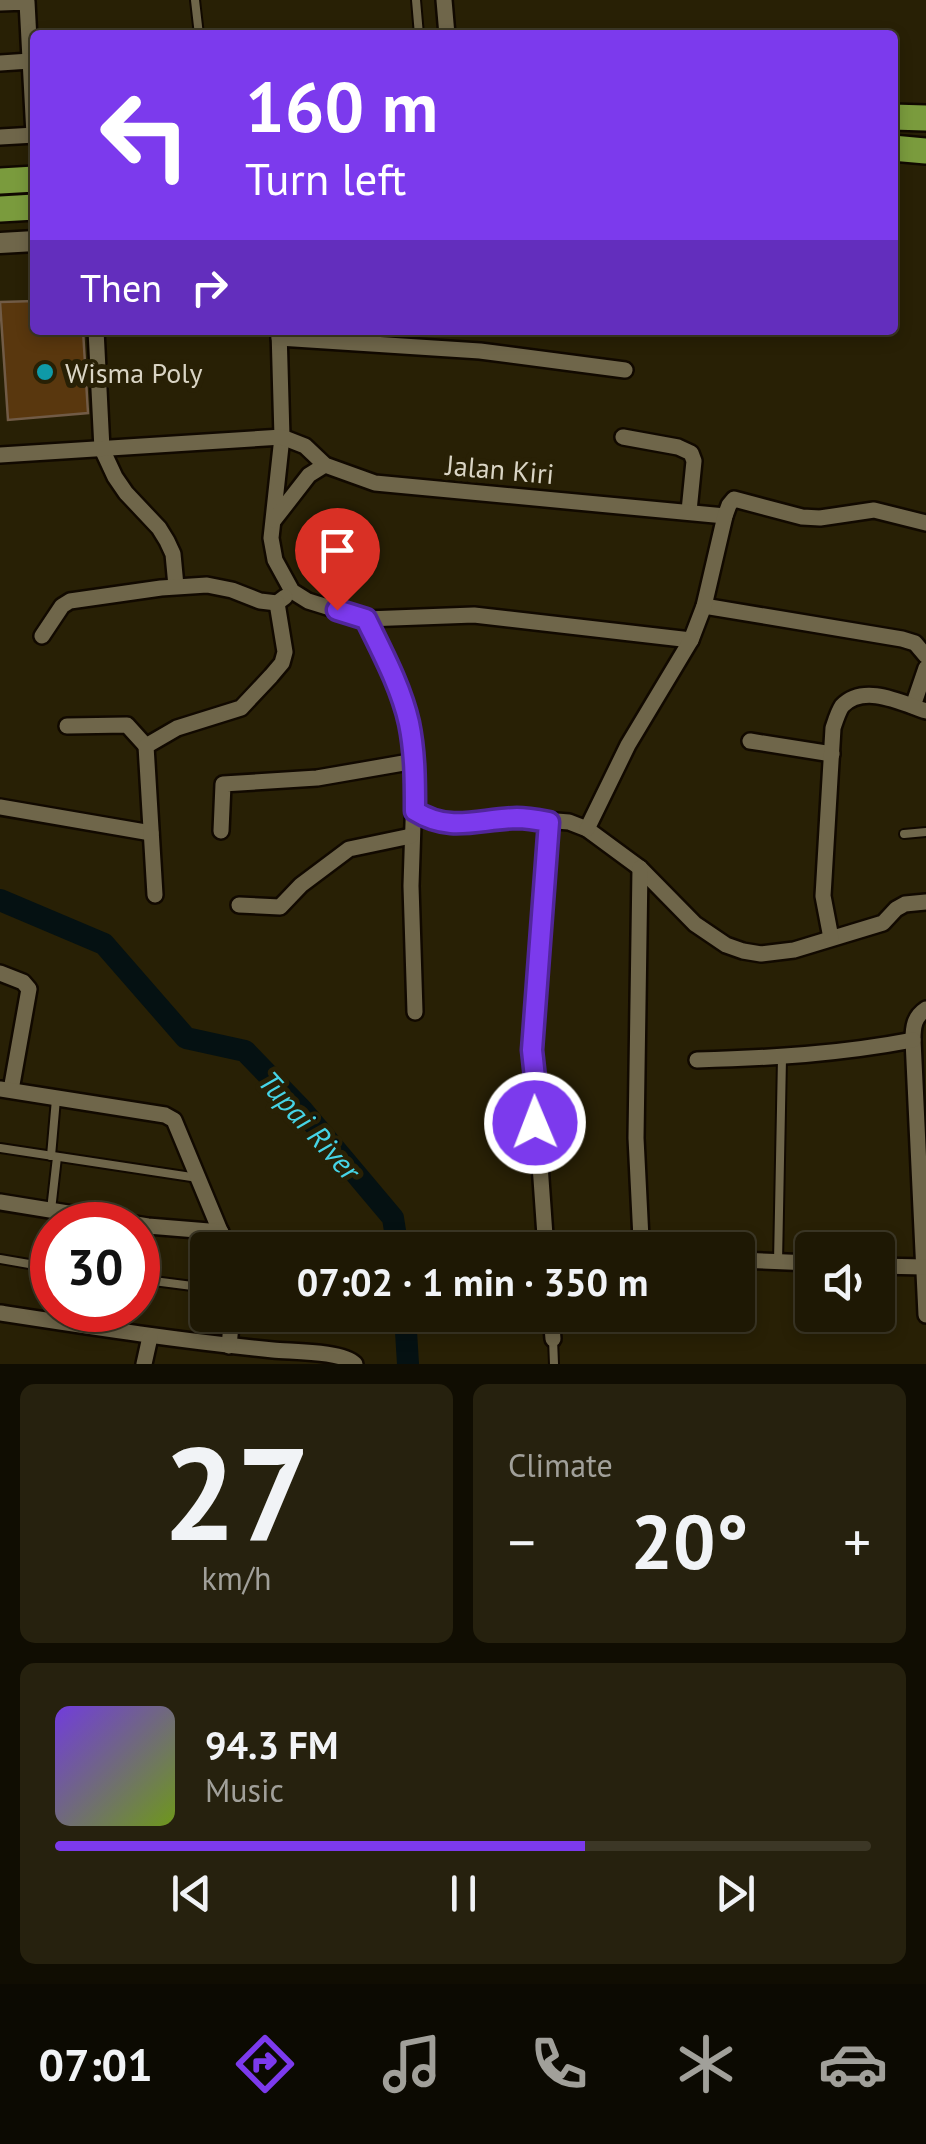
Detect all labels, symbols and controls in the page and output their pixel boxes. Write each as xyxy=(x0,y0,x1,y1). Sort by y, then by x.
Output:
text: 160 m xyxy=(245,61,438,151)
icon: left xyxy=(80,70,210,200)
text: Turn left xyxy=(245,149,406,207)
icon: right xyxy=(182,260,237,315)
text: Then xyxy=(80,263,162,312)
place label: Wisma Poly xyxy=(65,354,202,391)
marker: Wisma Poly xyxy=(34,361,56,383)
street label: Jalan Kiri xyxy=(443,446,556,492)
pin xyxy=(295,508,380,611)
icon: arrive xyxy=(310,523,365,578)
water label: Tupai River xyxy=(251,1062,371,1190)
position arrow xyxy=(483,1071,587,1175)
speed limit sign: 30 xyxy=(30,1202,160,1332)
map controls xyxy=(795,1232,895,1332)
button: sound xyxy=(795,1232,895,1332)
text: 07:02 · 1 min · 350 m xyxy=(297,1257,648,1306)
text: 27 xyxy=(163,1408,310,1576)
text: Climate xyxy=(508,1444,613,1486)
text: 20° xyxy=(631,1493,748,1590)
text: − xyxy=(508,1506,536,1577)
text: + xyxy=(843,1506,871,1577)
text: km/h xyxy=(201,1557,272,1599)
text: 94.3 FM xyxy=(205,1720,338,1769)
text: Music xyxy=(205,1769,284,1811)
icon: previous xyxy=(164,1866,219,1921)
icon: pause xyxy=(436,1866,491,1921)
icon: next xyxy=(708,1866,763,1921)
icon: directions xyxy=(230,2029,300,2099)
icon: music xyxy=(377,2029,447,2099)
icon: phone xyxy=(524,2029,594,2099)
icon: climate xyxy=(671,2029,741,2099)
icon: car xyxy=(818,2029,888,2099)
text: 07:01 xyxy=(38,2035,153,2093)

